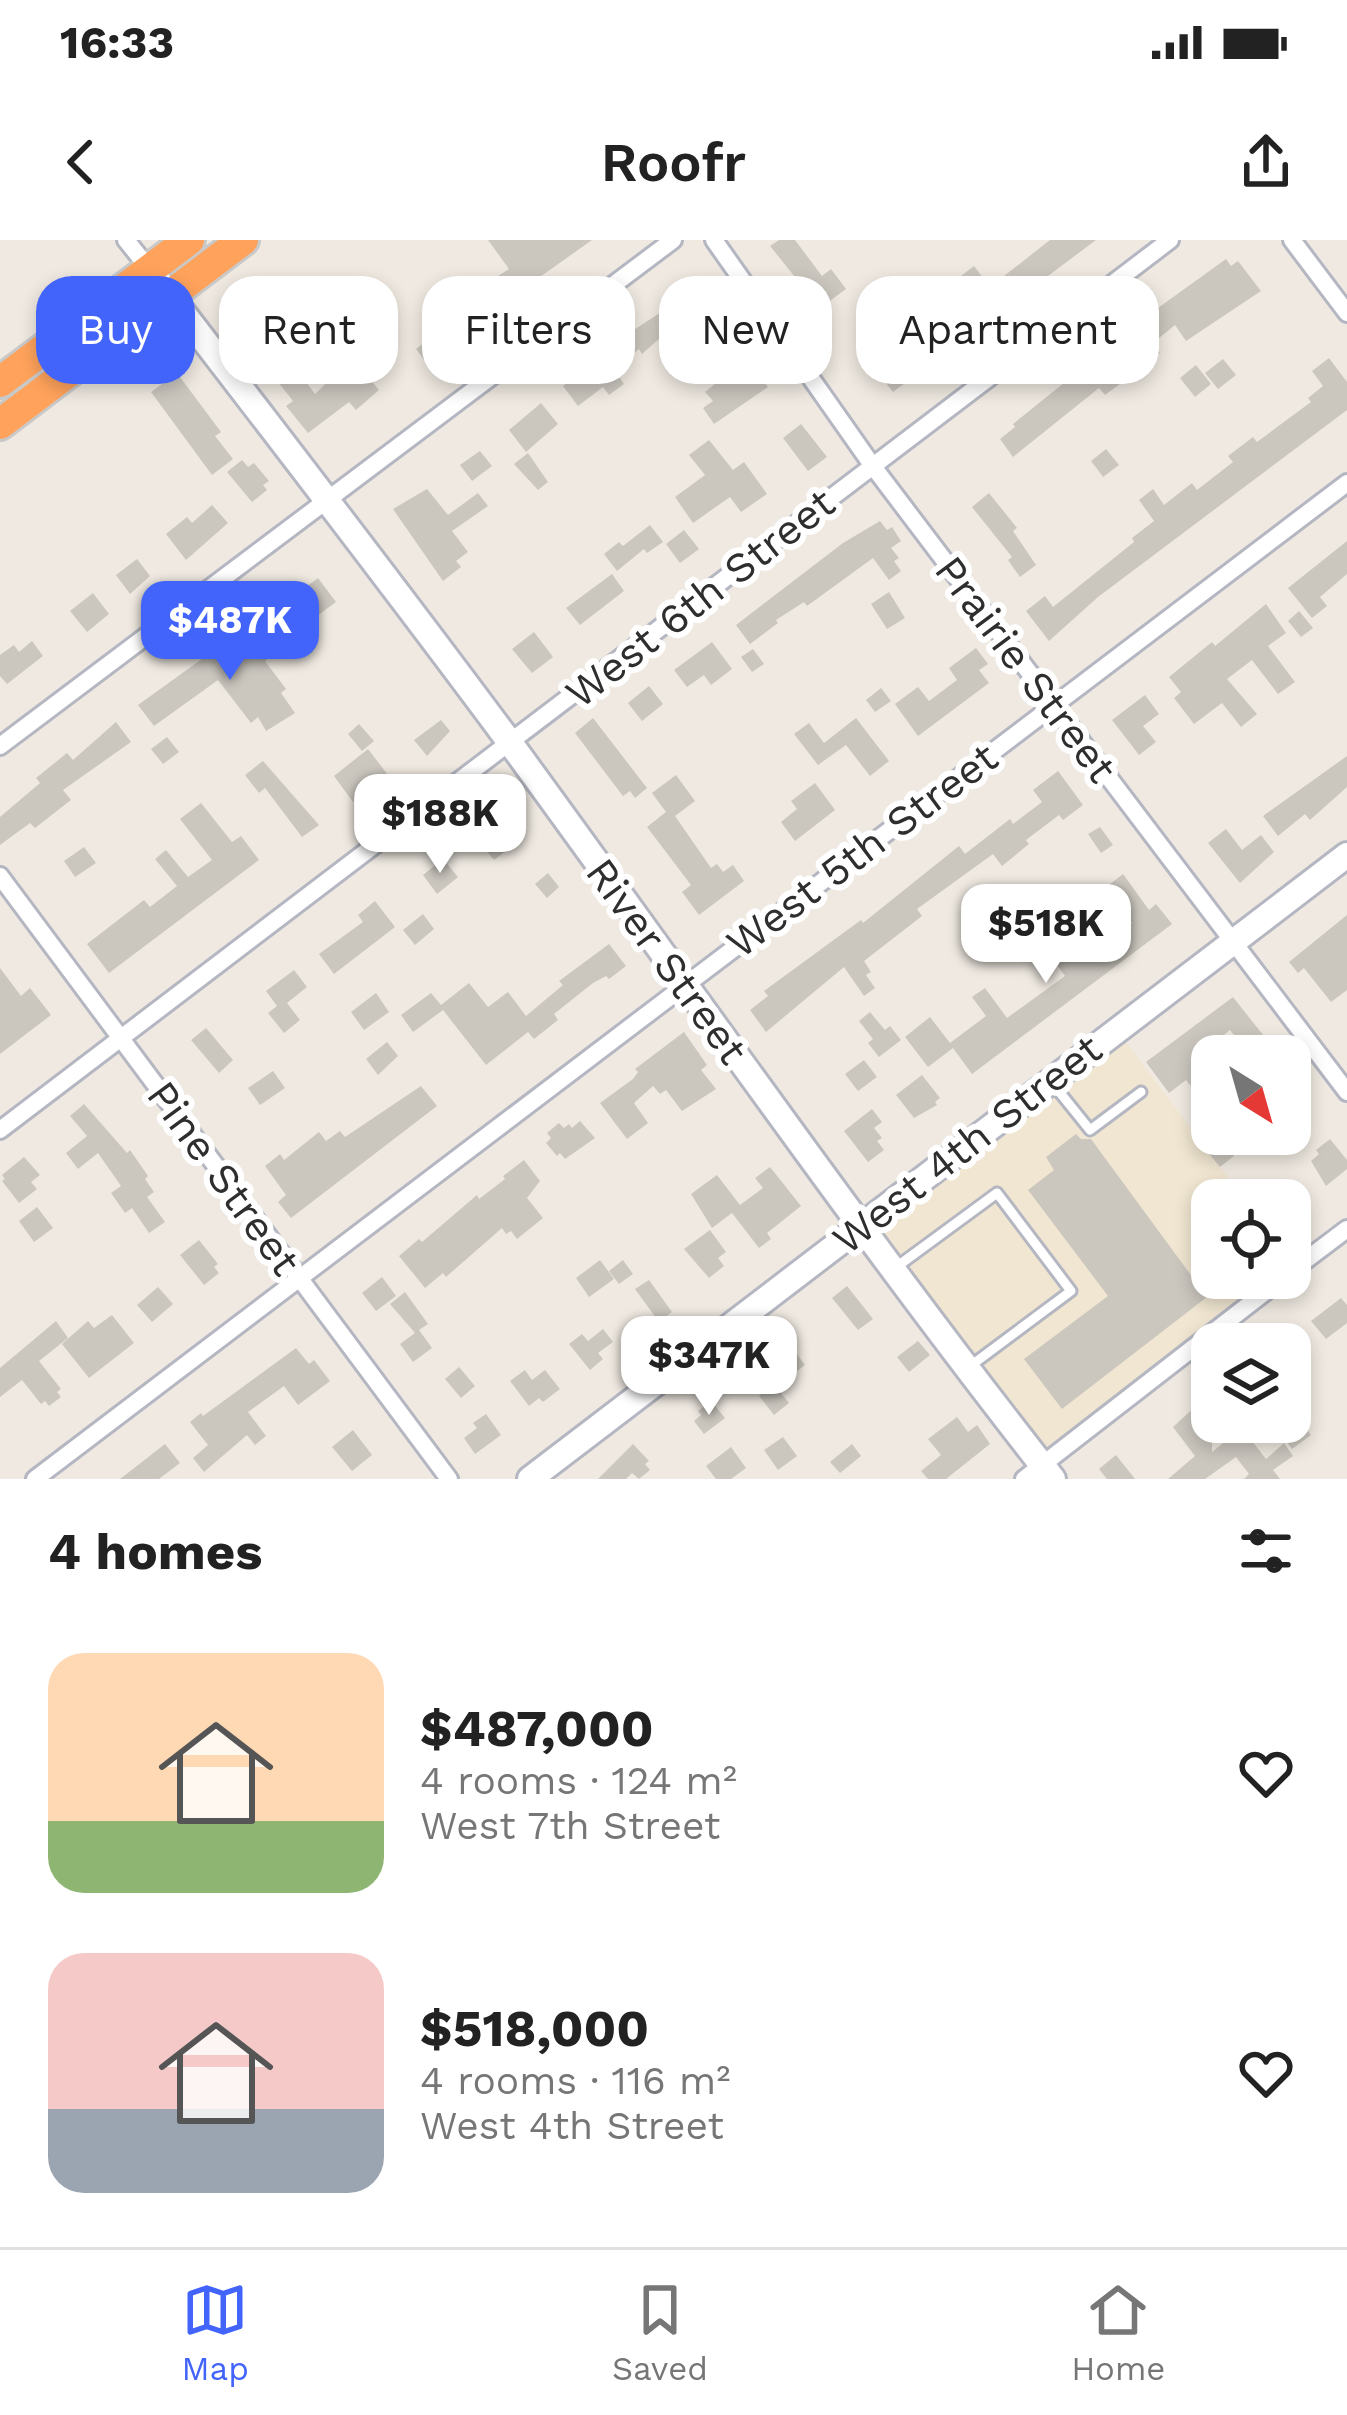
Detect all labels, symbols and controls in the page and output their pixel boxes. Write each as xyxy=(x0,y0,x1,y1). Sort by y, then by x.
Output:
text: 16:33 xyxy=(60,16,174,69)
icon: back xyxy=(48,129,114,195)
icon: share xyxy=(1233,129,1299,195)
text: Roofr xyxy=(601,131,746,194)
chip: Buy xyxy=(36,276,195,384)
chip: Rent xyxy=(219,276,398,384)
chip: Filters xyxy=(422,276,635,384)
chip: New xyxy=(659,276,832,384)
chip: Apartment xyxy=(856,276,1159,384)
street label: West 6th Street xyxy=(556,478,844,718)
street label: Prairie Street xyxy=(925,546,1127,792)
pin: $487K xyxy=(146,581,314,683)
text: $487K xyxy=(168,597,292,642)
street label: West 5th Street xyxy=(717,732,1007,968)
pin: $188K xyxy=(356,774,524,876)
text: $188K xyxy=(381,790,499,835)
street label: River Street xyxy=(576,849,758,1073)
pin: $518K xyxy=(962,884,1130,986)
text: $518K xyxy=(988,900,1104,945)
street label: West 4th Street xyxy=(823,1024,1111,1264)
north arrow xyxy=(1191,1035,1311,1155)
map controls xyxy=(1191,1035,1311,1443)
street label: Pine Street xyxy=(137,1071,311,1285)
button: locate xyxy=(1191,1179,1311,1299)
pin: $347K xyxy=(625,1316,793,1418)
button: layers xyxy=(1191,1323,1311,1443)
text: $347K xyxy=(648,1332,770,1377)
icon: filters xyxy=(1233,1518,1299,1584)
text: 4 homes xyxy=(48,1522,262,1581)
text: $487,000 xyxy=(420,1699,654,1758)
icon: home xyxy=(144,1701,288,1845)
icon: heart xyxy=(1233,1740,1299,1806)
text: 4 rooms · 124 m² xyxy=(420,1758,737,1803)
text: West 7th Street xyxy=(420,1803,720,1848)
text: $518,000 xyxy=(420,1999,649,2058)
icon: home xyxy=(144,2001,288,2145)
icon: heart xyxy=(1233,2040,1299,2106)
text: 4 rooms · 116 m² xyxy=(420,2058,730,2103)
text: West 4th Street xyxy=(420,2103,724,2148)
tab: Map xyxy=(182,2277,249,2388)
tab: Saved xyxy=(612,2277,708,2388)
tab: Home xyxy=(1071,2277,1165,2388)

